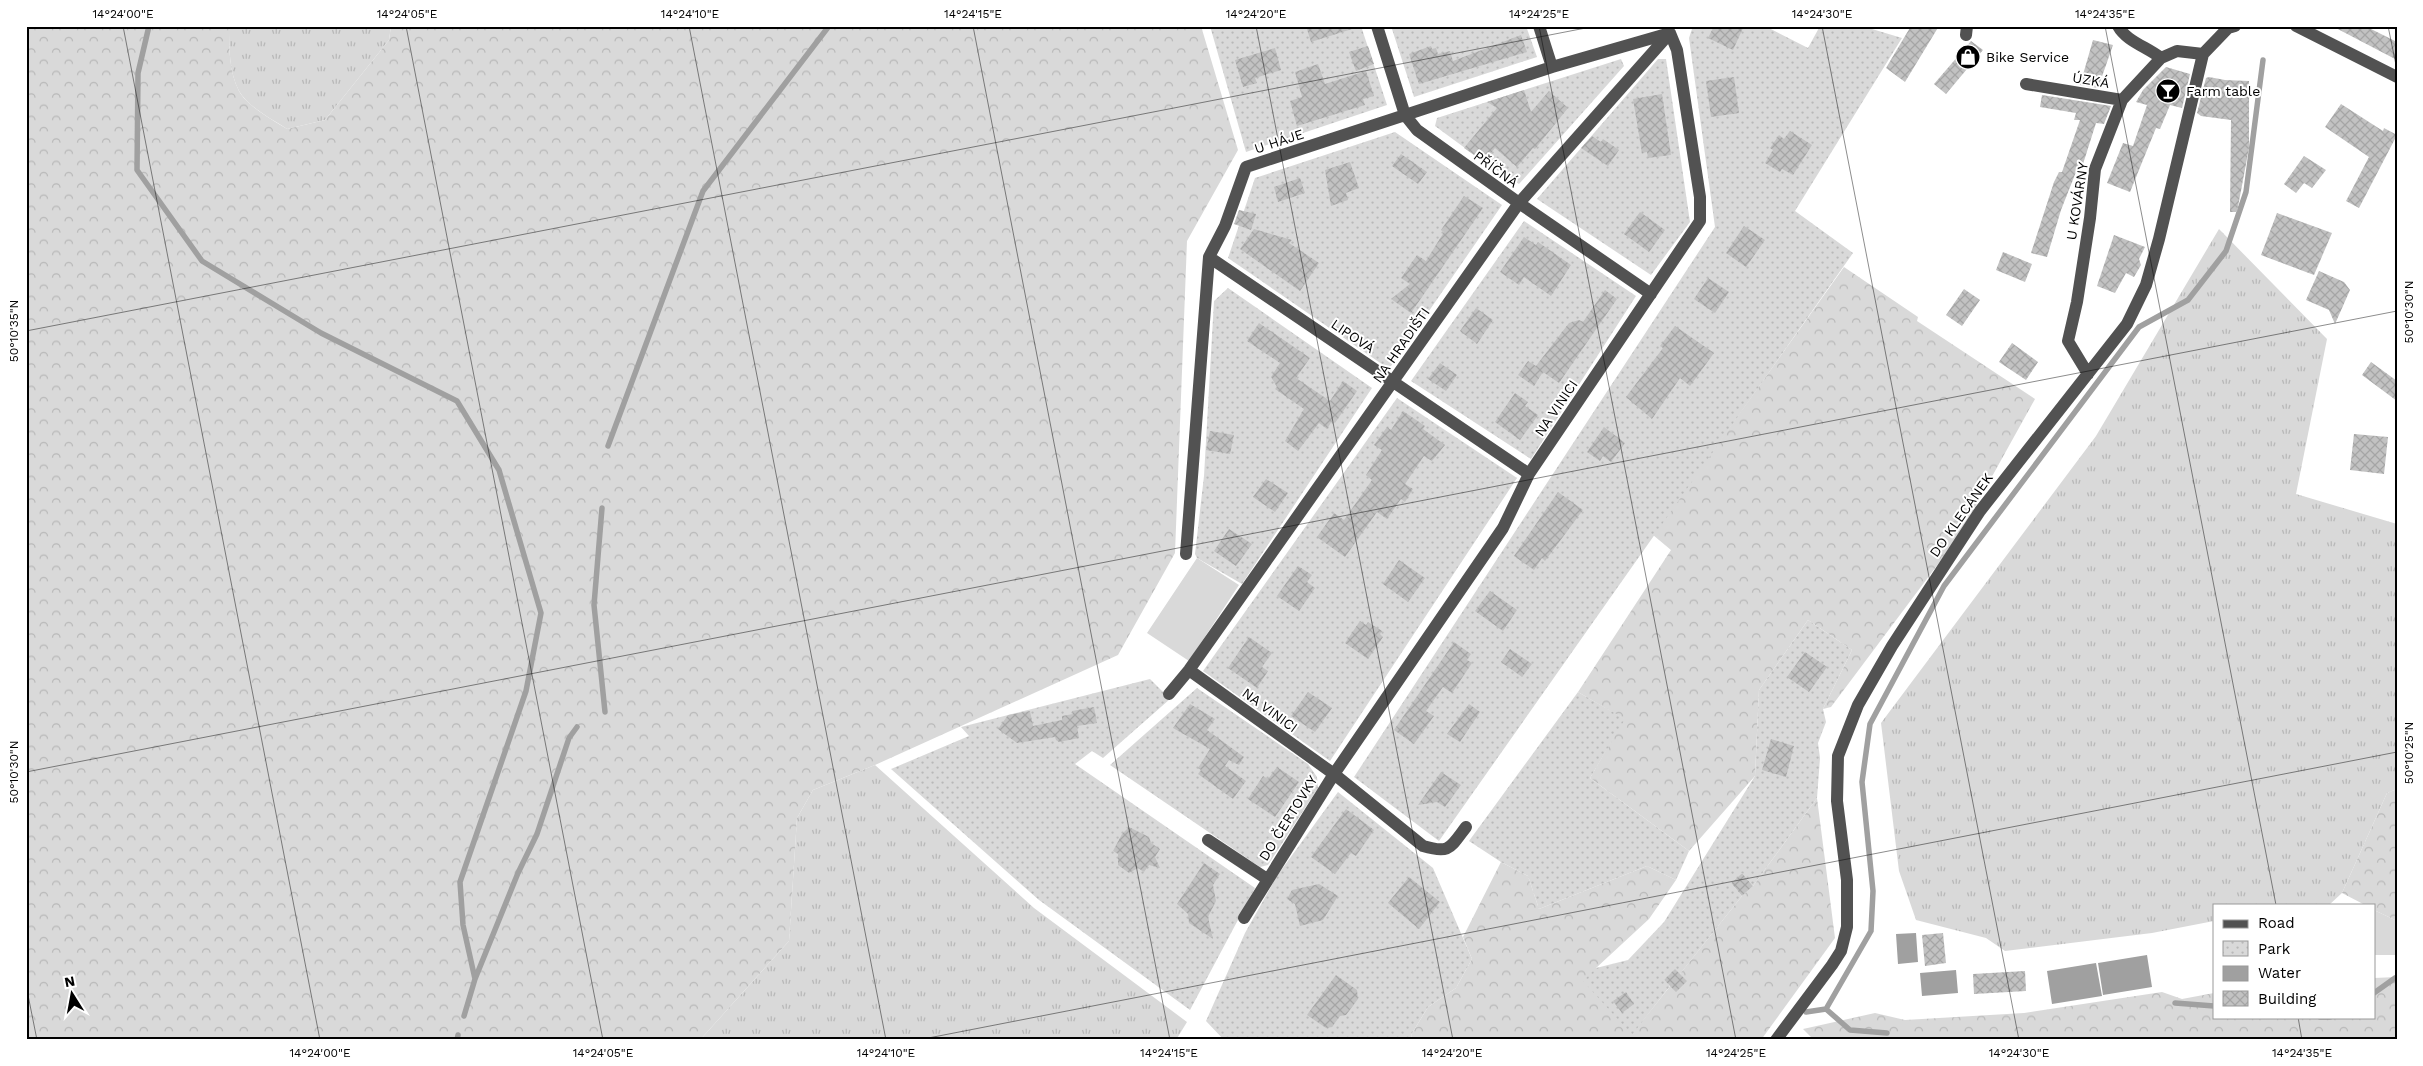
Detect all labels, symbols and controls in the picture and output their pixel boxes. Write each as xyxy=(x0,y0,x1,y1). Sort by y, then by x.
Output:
text: 14°24'00"E xyxy=(92,7,154,21)
text: 14°24'05"E xyxy=(377,7,438,21)
text: 14°24'10"E xyxy=(661,7,720,21)
text: 14°24'15"E xyxy=(944,7,1002,21)
text: 14°24'20"E xyxy=(1226,7,1287,21)
text: 14°24'25"E xyxy=(1509,7,1569,21)
text: 14°24'30"E xyxy=(1792,7,1853,21)
text: 14°24'35"E xyxy=(2075,7,2135,21)
shop icon: Bike Service xyxy=(1955,44,1981,70)
place label: Bike Service xyxy=(1986,49,2069,65)
street label: ÚZKÁ xyxy=(2071,69,2111,91)
bar icon: Farm table xyxy=(2155,78,2181,104)
place label: Farm table xyxy=(2186,83,2260,99)
street label: U HÁJE xyxy=(1252,125,1306,156)
street label: PŘÍČNÁ xyxy=(1471,148,1521,190)
street label: U KOVÁRNY xyxy=(2063,161,2091,241)
text: 50°10'30"N xyxy=(2402,280,2416,344)
text: 50°10'35"N xyxy=(7,300,21,362)
street label: NA HRADIŠTI xyxy=(1369,304,1433,386)
street label: LIPOVÁ xyxy=(1328,316,1378,356)
street label: NA VINICI xyxy=(1531,377,1581,439)
street label: DO KLECÁNEK xyxy=(1926,470,1996,560)
street label: NA VINICI xyxy=(1239,685,1301,735)
text: 50°10'25"N xyxy=(2402,722,2416,784)
text: 50°10'30"N xyxy=(7,740,21,804)
street label: DO ČERTOVKY xyxy=(1255,772,1321,864)
legend xyxy=(2213,904,2376,1018)
text: Road xyxy=(2258,914,2295,932)
text: Park xyxy=(2258,940,2291,958)
text: Water xyxy=(2258,964,2301,982)
north arrow xyxy=(48,968,98,1018)
text: N xyxy=(63,972,76,990)
text: Building xyxy=(2258,990,2316,1008)
text: 14°24'00"E xyxy=(289,1046,351,1060)
text: 14°24'05"E xyxy=(573,1046,634,1060)
text: 14°24'10"E xyxy=(857,1046,916,1060)
text: 14°24'15"E xyxy=(1140,1046,1198,1060)
text: 14°24'20"E xyxy=(1422,1046,1483,1060)
text: 14°24'25"E xyxy=(1706,1046,1766,1060)
text: 14°24'30"E xyxy=(1989,1046,2050,1060)
text: 14°24'35"E xyxy=(2272,1046,2332,1060)

